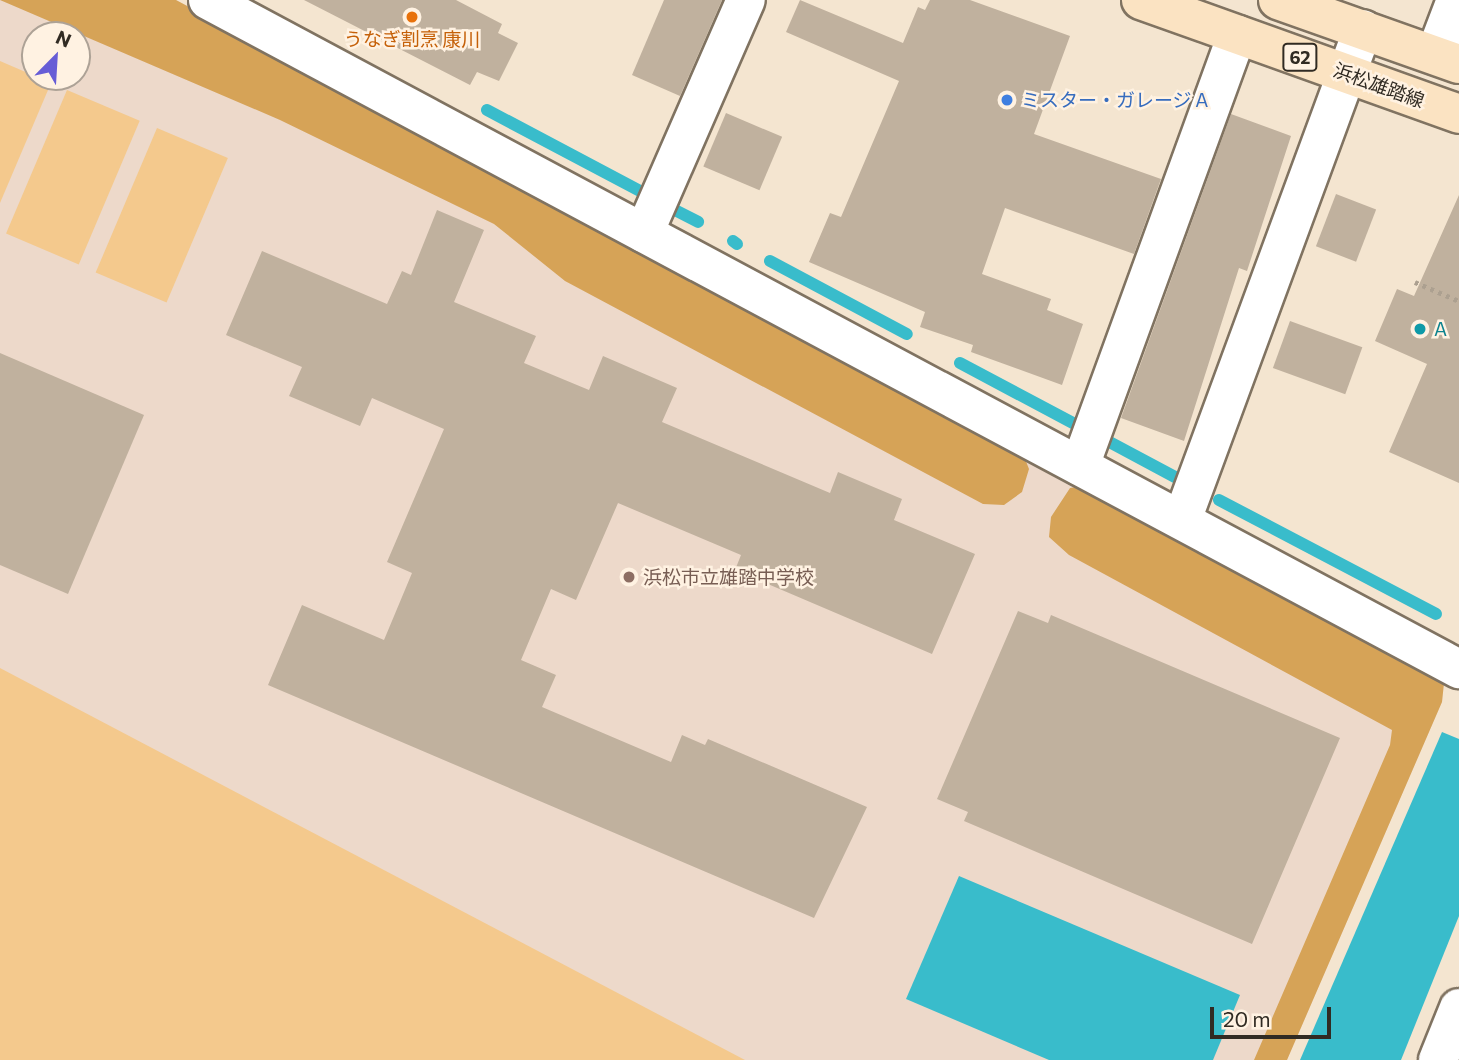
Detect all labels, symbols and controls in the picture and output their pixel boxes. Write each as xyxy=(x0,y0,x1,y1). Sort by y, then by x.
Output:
marker: うなぎ割烹 康川 xyxy=(404,9,420,25)
north arrow xyxy=(21,21,91,91)
text: N xyxy=(53,25,75,52)
place label: うなぎ割烹 康川 xyxy=(344,28,480,50)
road number: 62 xyxy=(1281,42,1319,72)
street label: 浜松雄踏線 xyxy=(1330,58,1428,112)
place label: ミスター・ガレージ A xyxy=(1021,89,1209,111)
marker: ミスター・ガレージ A xyxy=(999,92,1015,108)
place label: A xyxy=(1434,318,1447,340)
marker: A xyxy=(1412,321,1428,337)
place label: 浜松市立雄踏中学校 xyxy=(643,566,814,588)
marker: 浜松市立雄踏中学校 xyxy=(621,569,637,585)
scale bar xyxy=(1214,993,1335,1038)
text: 20 m xyxy=(1223,1006,1271,1031)

